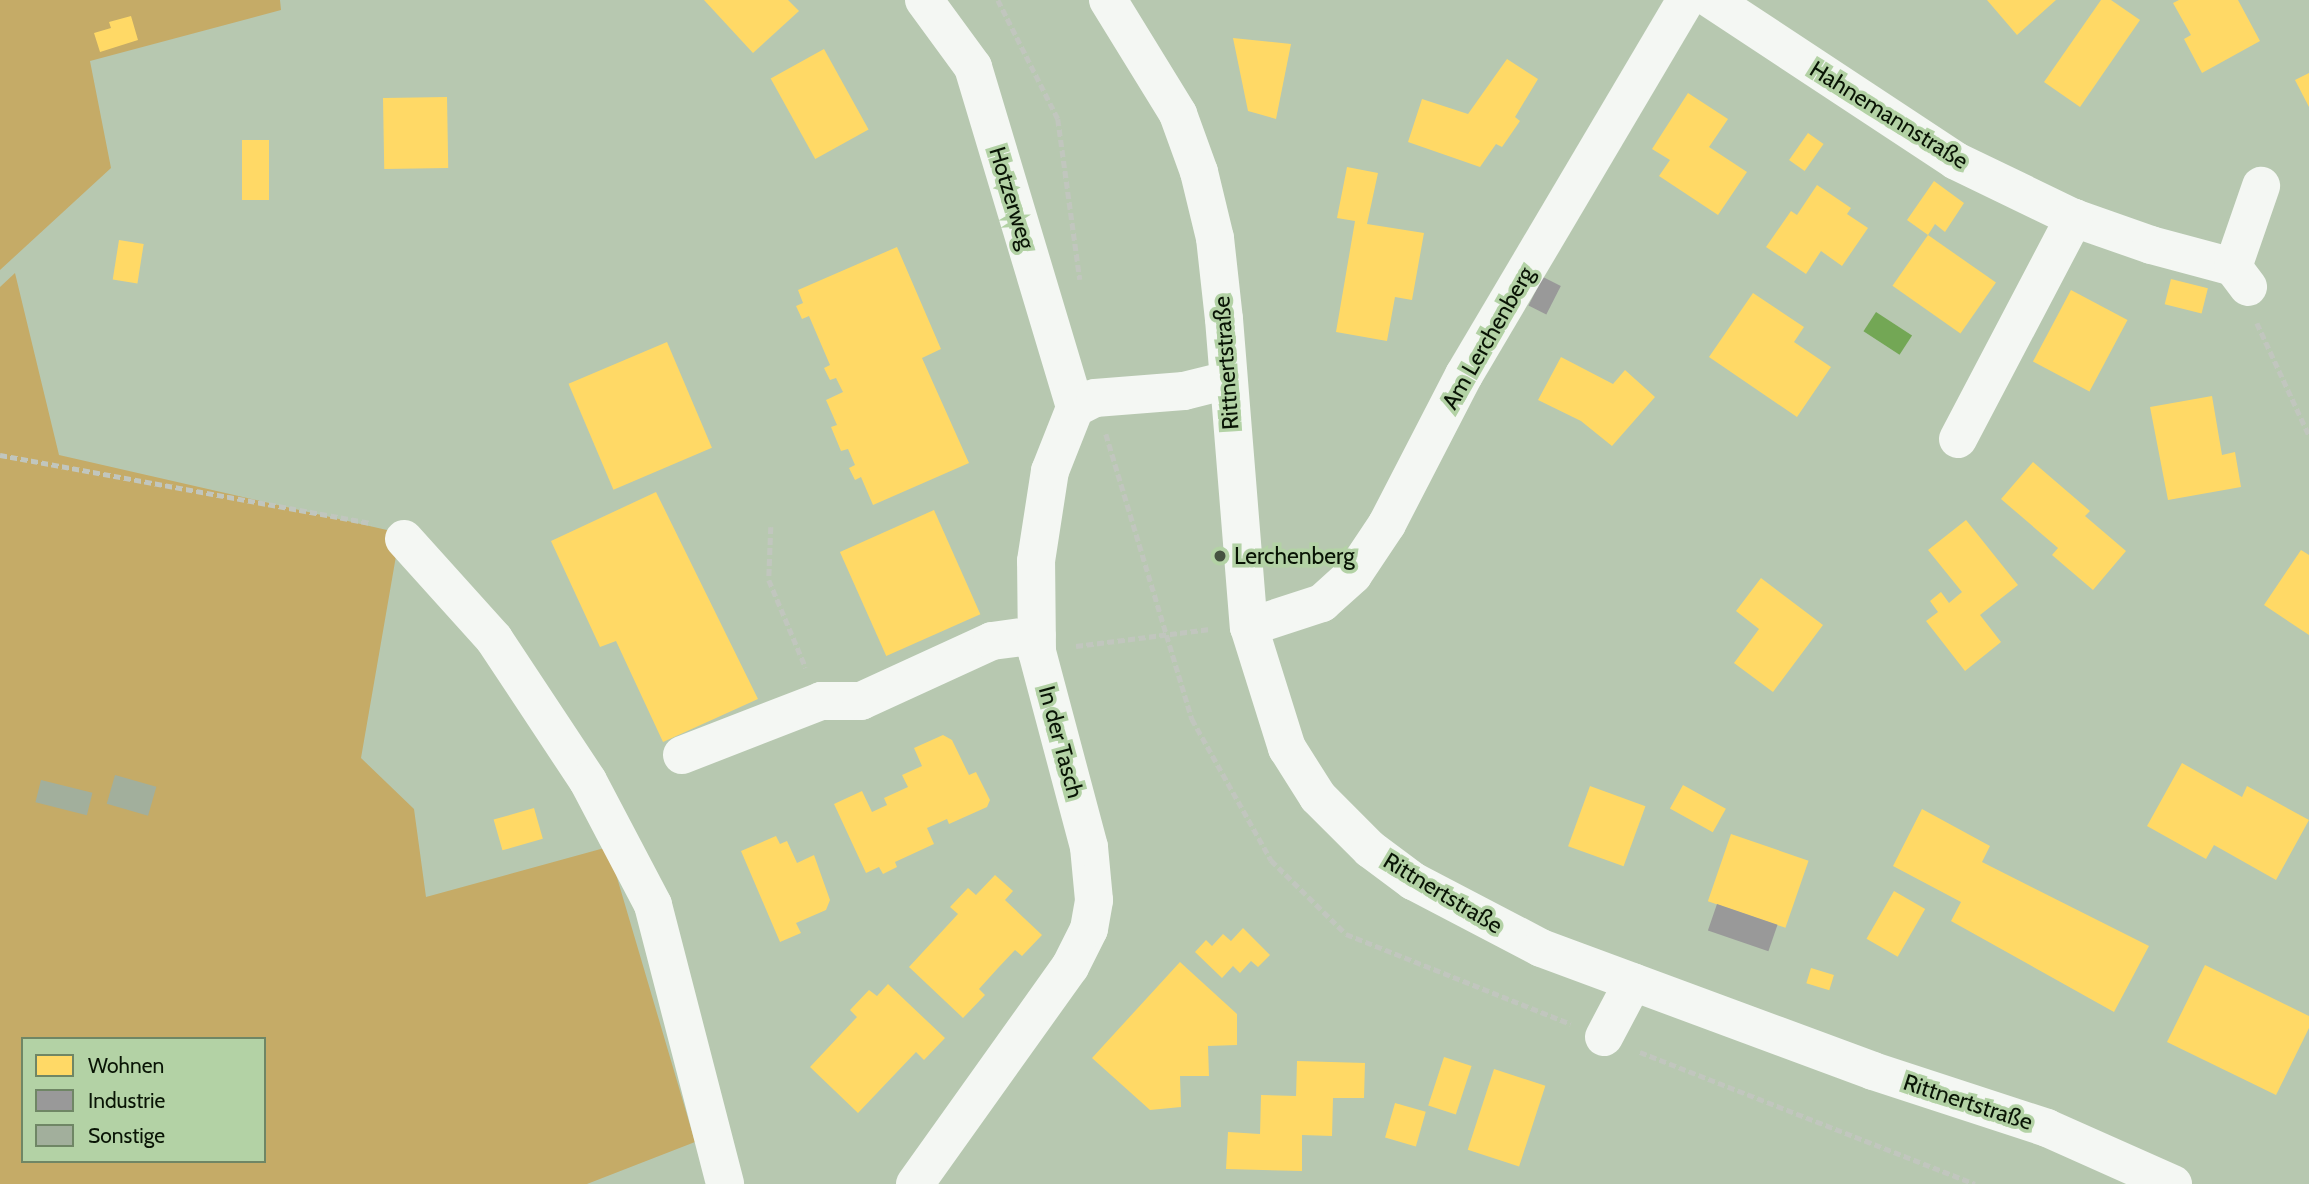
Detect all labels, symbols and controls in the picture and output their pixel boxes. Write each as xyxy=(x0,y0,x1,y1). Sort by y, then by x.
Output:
street label: Hahnemannstraße xyxy=(1805,55,1973,175)
street label: Hotzerweg xyxy=(983,143,1041,253)
street label: Am Lerchenberg xyxy=(1436,262,1540,414)
street label: Rittnertstraße xyxy=(1208,295,1244,431)
place label: Lerchenberg xyxy=(1234,542,1355,570)
marker: Lerchenberg xyxy=(1212,548,1228,564)
street label: In der Tasch xyxy=(1033,683,1089,801)
street label: Rittnertstraße xyxy=(1378,847,1508,939)
legend xyxy=(21,1037,266,1163)
text: Wohnen xyxy=(88,1053,164,1078)
street label: Rittnertstraße xyxy=(1900,1068,2036,1136)
text: Industrie xyxy=(88,1088,165,1113)
text: Sonstige xyxy=(88,1123,165,1148)

